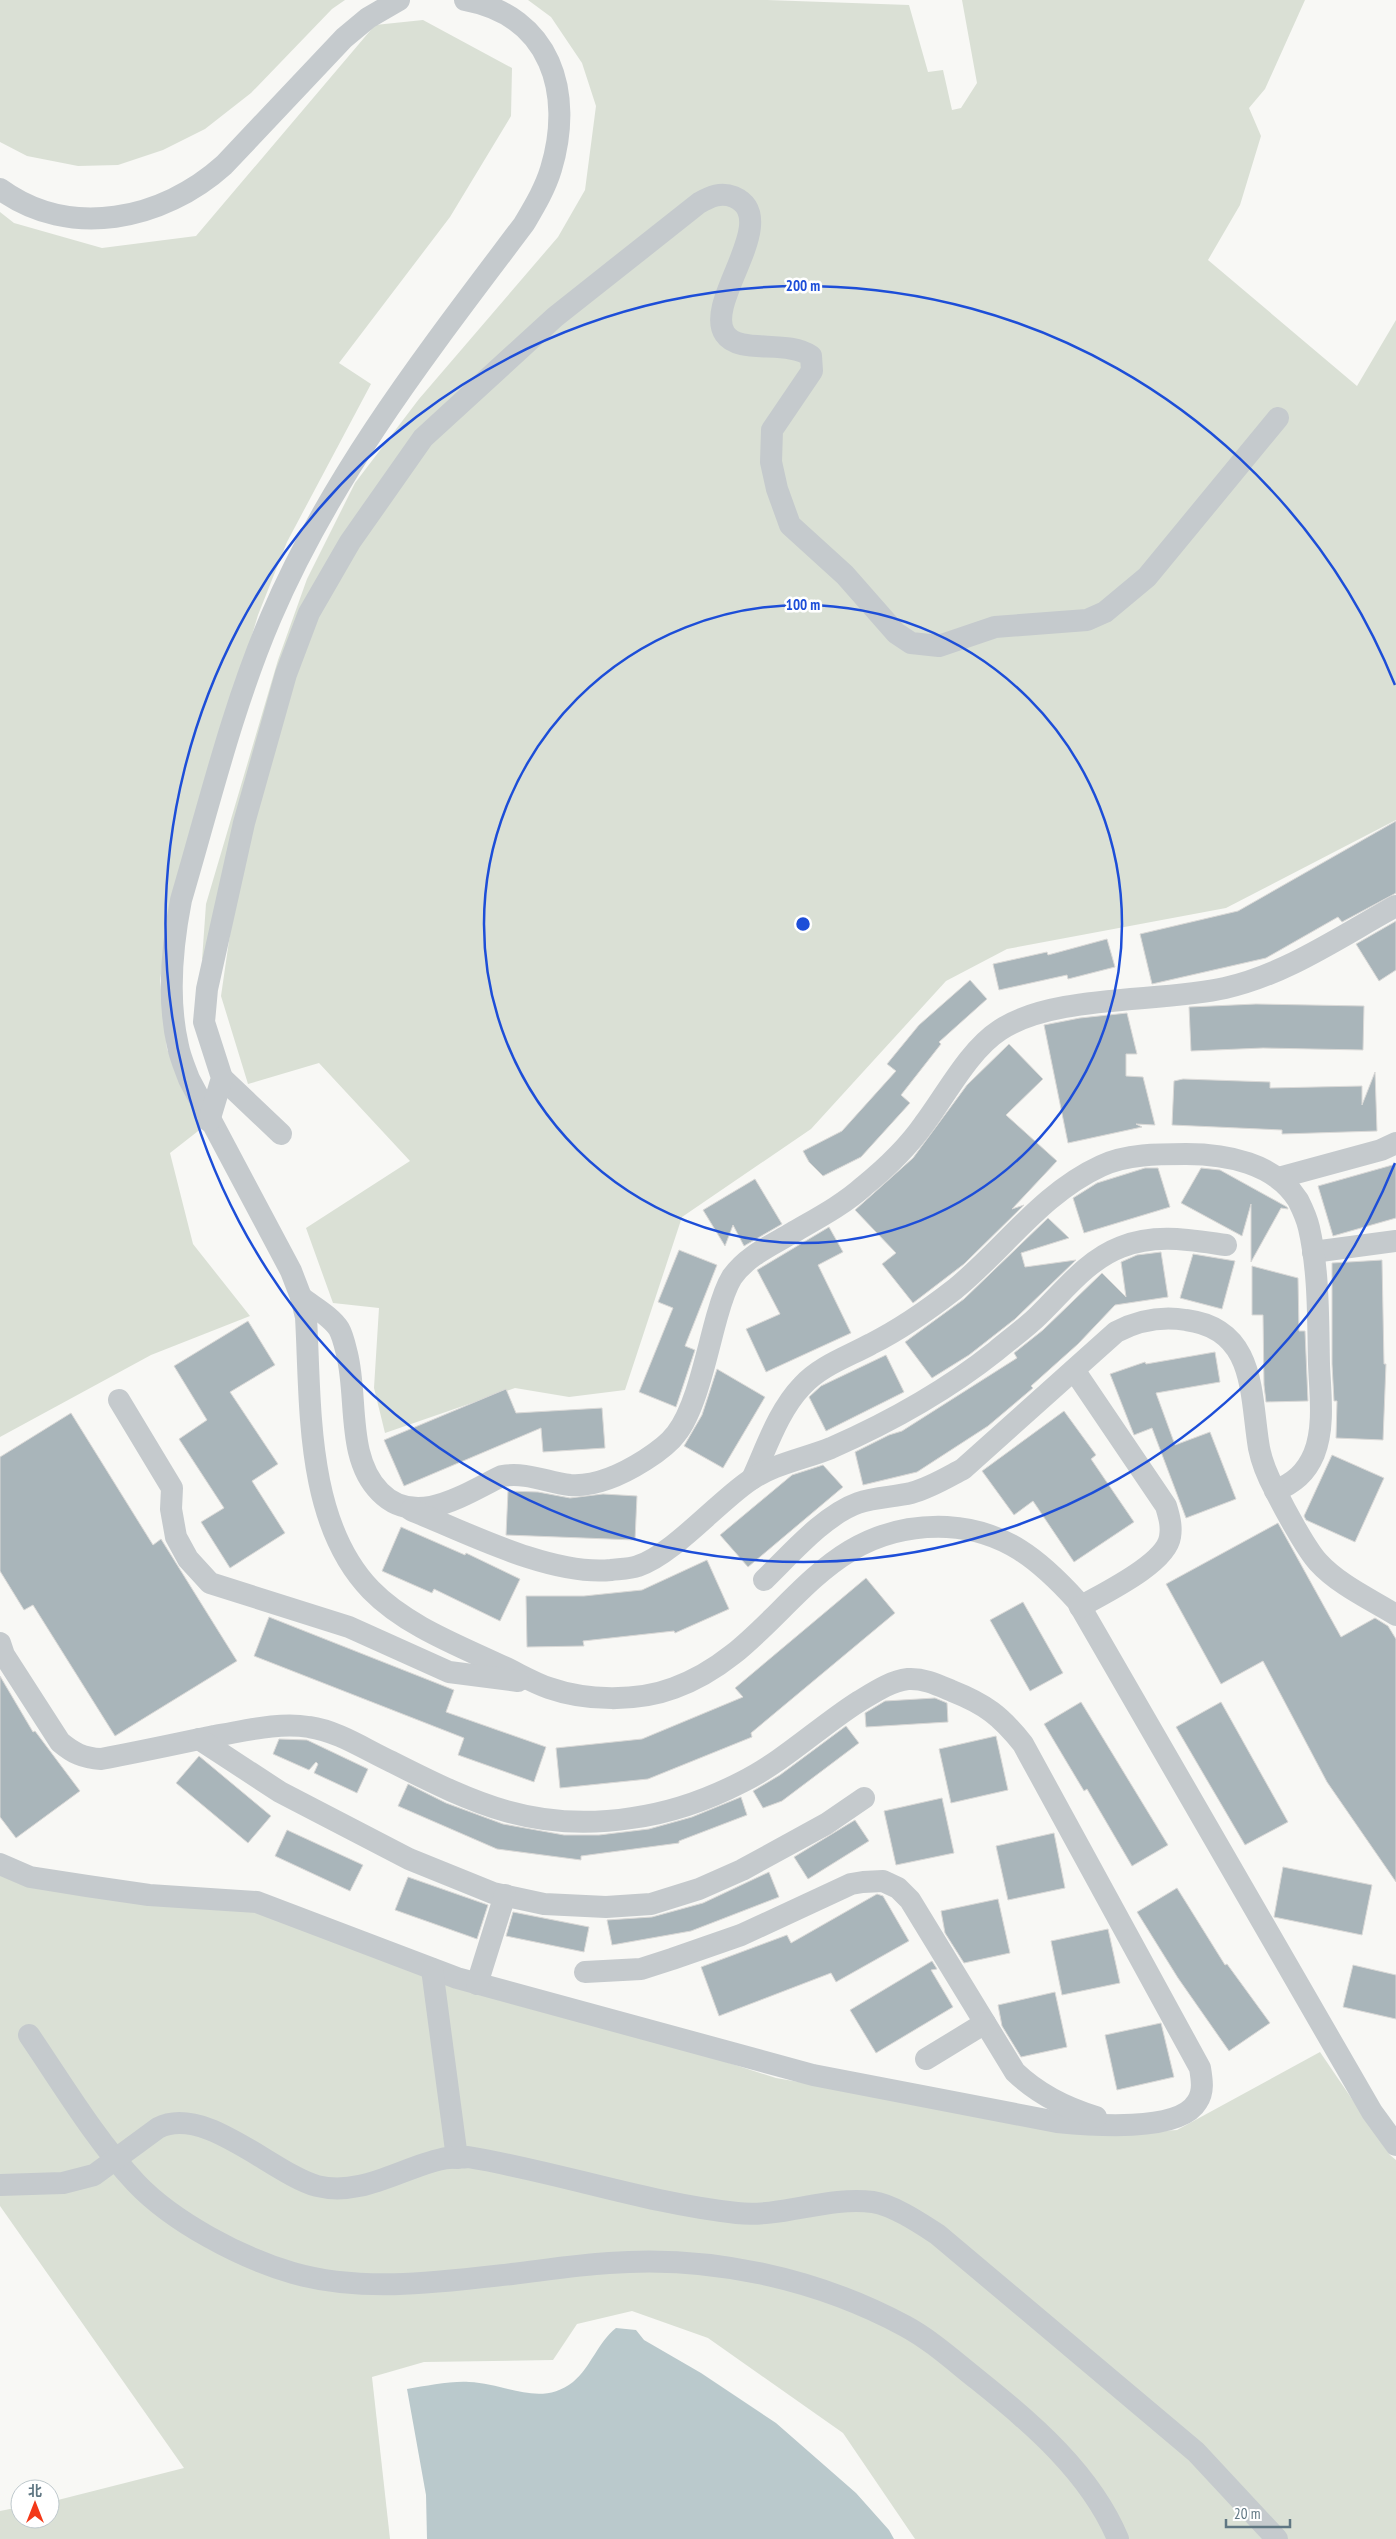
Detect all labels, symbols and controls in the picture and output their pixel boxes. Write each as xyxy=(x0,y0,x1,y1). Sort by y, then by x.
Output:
text: 200 m xyxy=(786,276,820,295)
text: 100 m xyxy=(786,595,820,614)
centre of rings xyxy=(794,915,812,933)
north arrow xyxy=(10,2479,60,2529)
text: 北 xyxy=(28,2482,42,2500)
scale bar xyxy=(1226,2496,1290,2528)
text: 20 m xyxy=(1234,2504,1260,2523)

